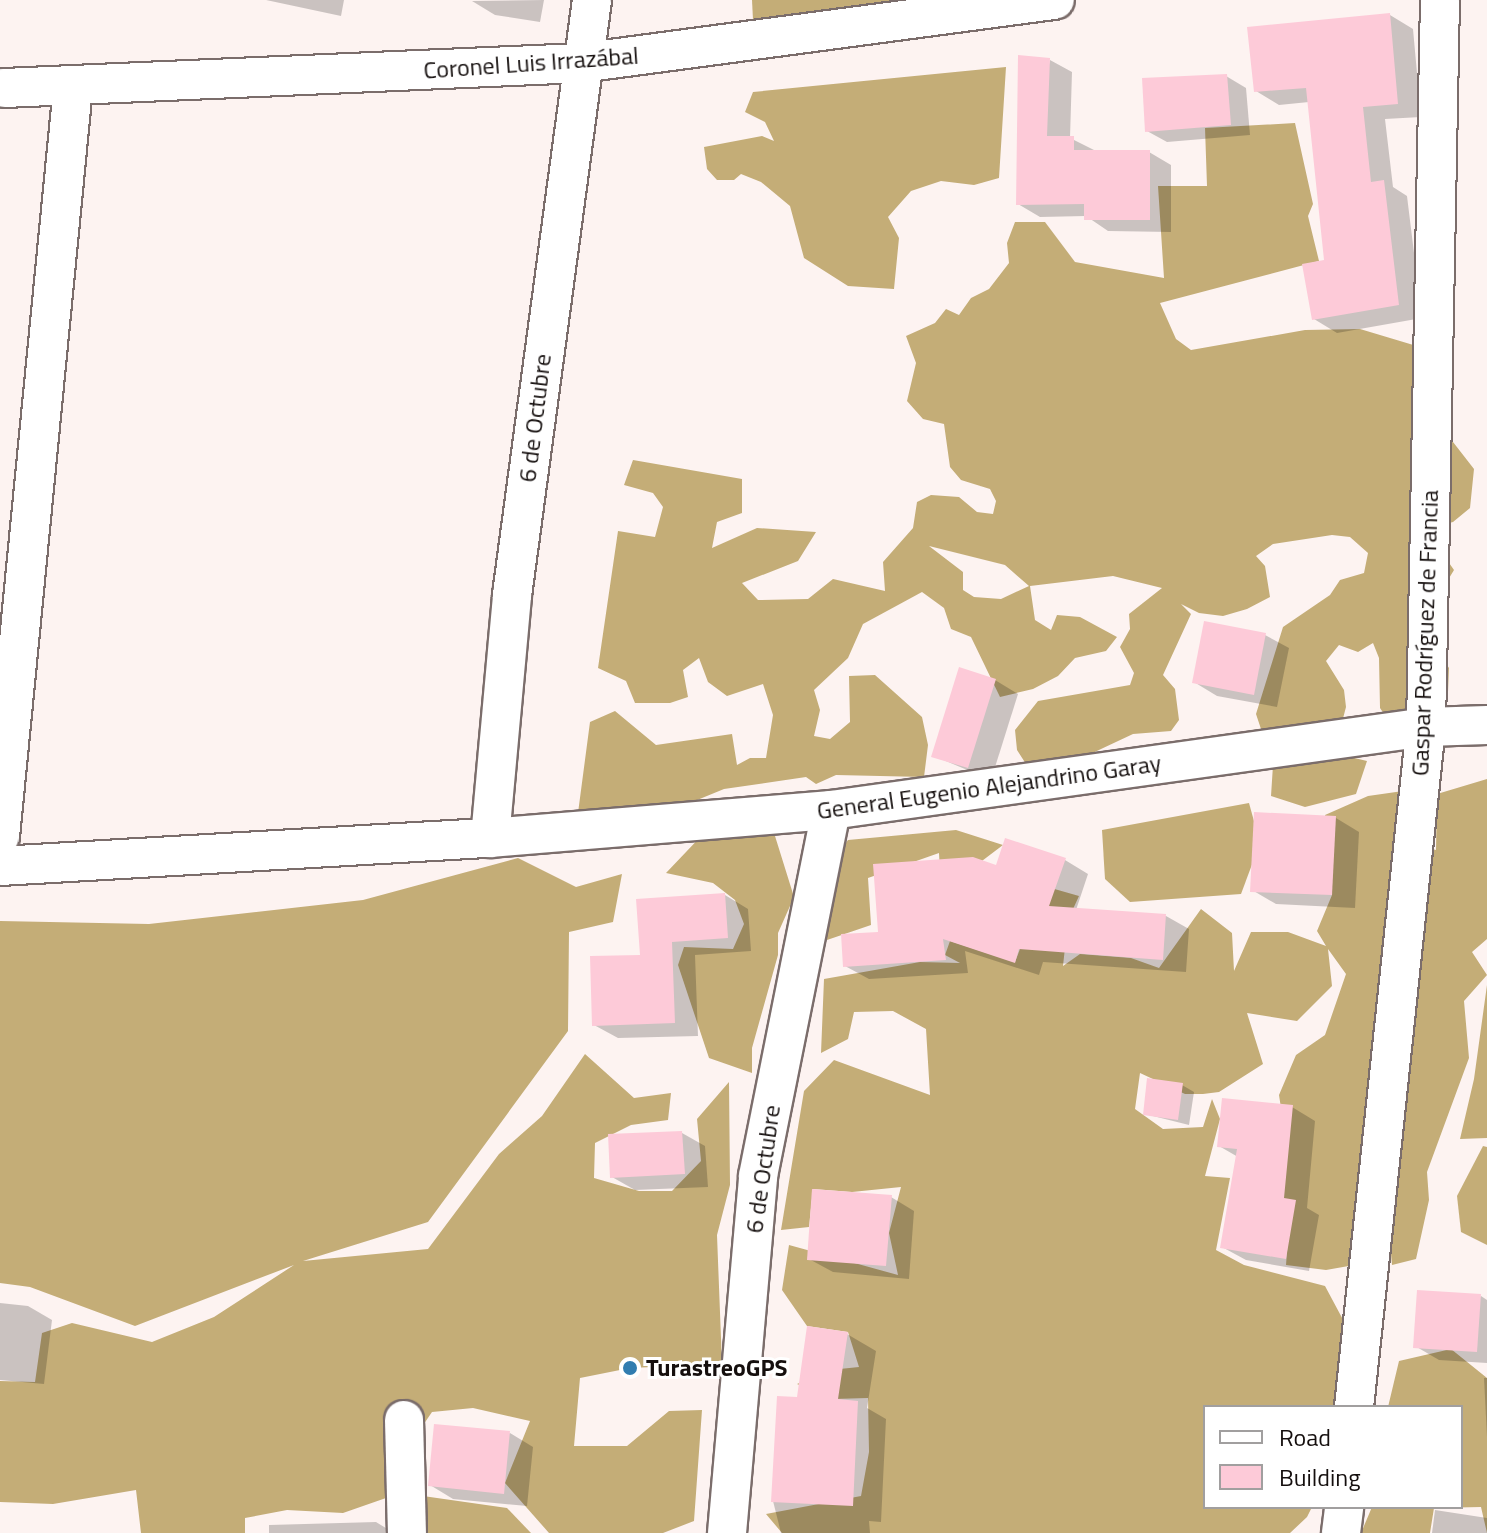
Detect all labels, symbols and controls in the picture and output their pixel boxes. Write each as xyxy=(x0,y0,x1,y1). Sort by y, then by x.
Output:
street label: Coronel Luis Irrazábal xyxy=(422,41,640,85)
street label: 6 de Octubre xyxy=(513,352,557,484)
street label: Gaspar Rodríguez de Francia xyxy=(1406,489,1444,777)
street label: General Eugenio Alejandrino Garay xyxy=(815,749,1163,825)
street label: 6 de Octubre xyxy=(740,1103,786,1235)
place label: TurastreoGPS xyxy=(646,1354,788,1382)
marker: TurastreoGPS xyxy=(621,1359,639,1377)
legend xyxy=(1203,1405,1463,1509)
text: Road xyxy=(1279,1419,1331,1455)
text: Building xyxy=(1279,1459,1361,1495)

